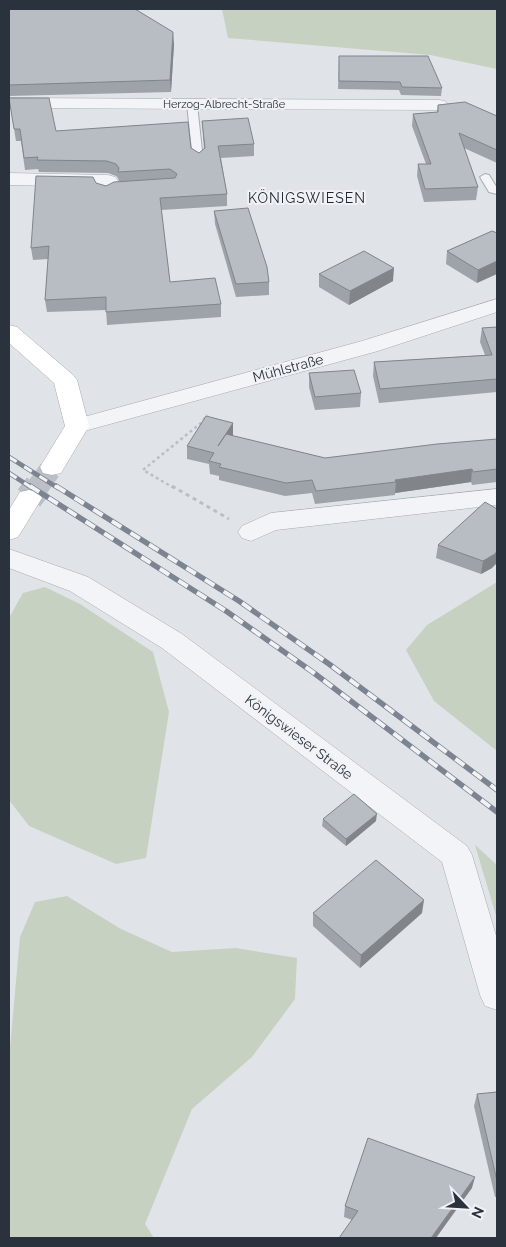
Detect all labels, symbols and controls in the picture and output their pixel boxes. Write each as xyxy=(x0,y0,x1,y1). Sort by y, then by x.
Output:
street label: Herzog-Albrecht-Straße xyxy=(163,98,286,111)
district label: KÖNIGSWIESEN xyxy=(248,188,366,206)
street label: Mühlstraße xyxy=(251,351,325,385)
street label: Königswieser Straße xyxy=(242,691,356,783)
north arrow xyxy=(441,1182,491,1232)
text: N xyxy=(468,1204,487,1221)

